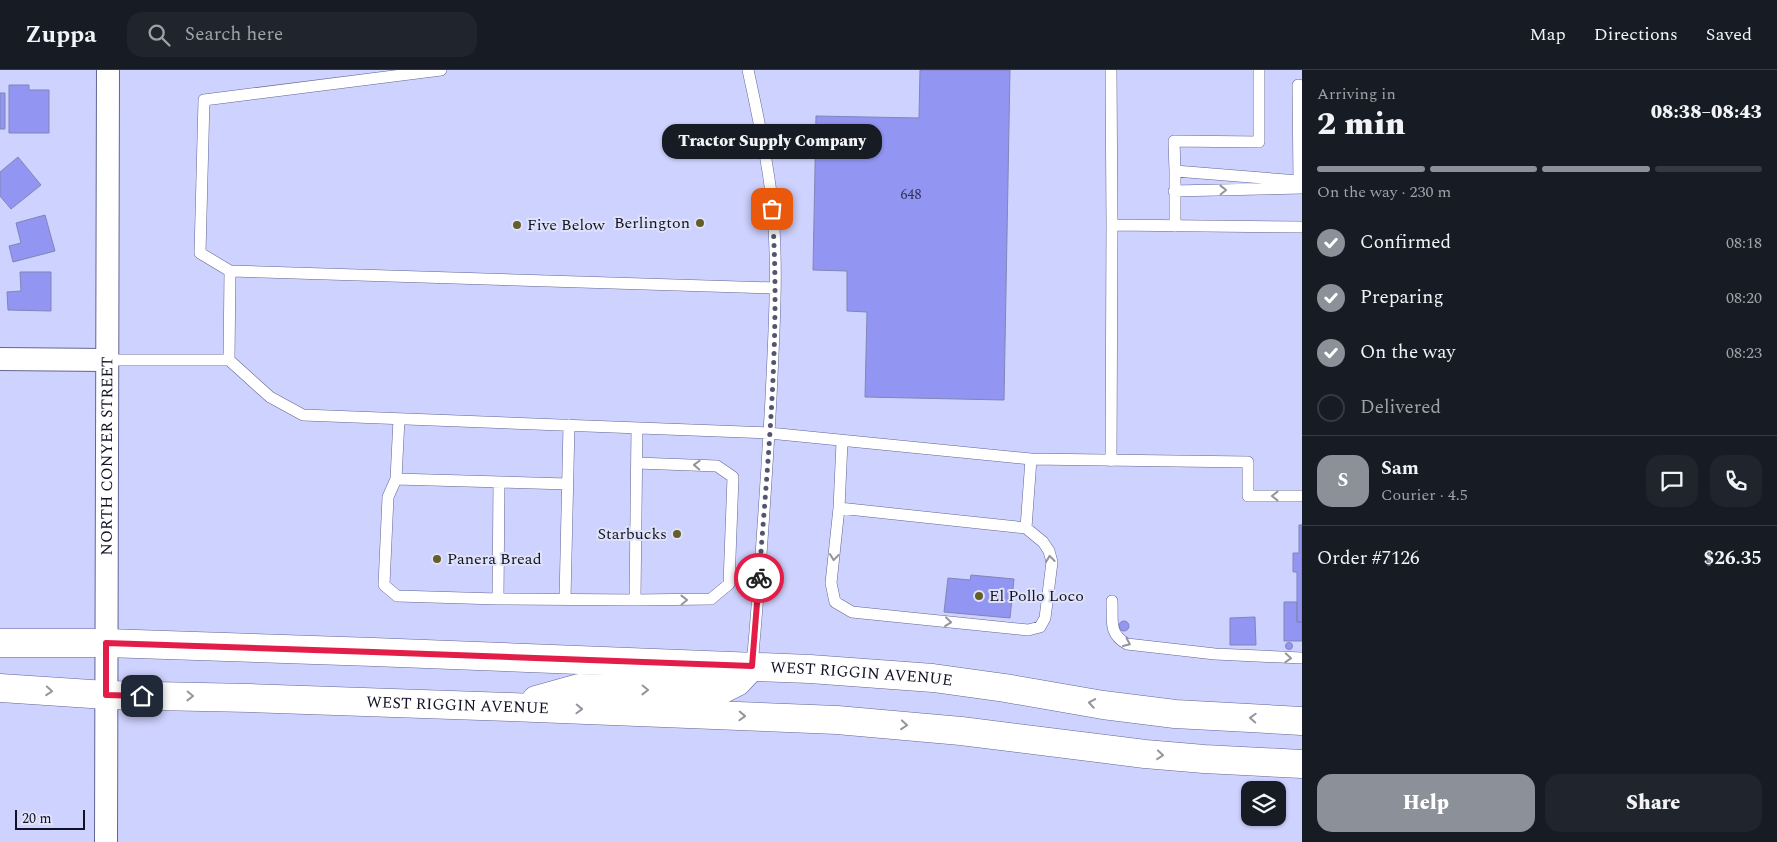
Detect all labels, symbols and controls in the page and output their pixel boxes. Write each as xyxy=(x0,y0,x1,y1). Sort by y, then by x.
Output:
search box xyxy=(127,12,477,57)
text: Zuppa xyxy=(25,17,97,53)
text: Search here xyxy=(185,20,283,49)
icon: search xyxy=(145,21,173,49)
text: Map xyxy=(1530,21,1566,48)
text: Directions xyxy=(1594,21,1678,48)
text: Saved xyxy=(1706,21,1752,48)
text: Arriving in xyxy=(1317,82,1396,106)
text: 08:38–08:43 xyxy=(1651,98,1762,127)
text: 2 min xyxy=(1317,100,1405,149)
callout: Tractor Supply Company xyxy=(662,124,882,159)
text: Tractor Supply Company xyxy=(678,129,866,153)
text: On the way · 230 m xyxy=(1317,180,1451,204)
house number: 648 xyxy=(901,184,922,205)
one-way arrow xyxy=(1220,185,1227,195)
pin xyxy=(751,188,793,230)
icon: bag xyxy=(758,195,786,223)
place label: Berlington xyxy=(614,211,690,235)
place label: Five Below xyxy=(527,213,606,237)
marker: Berlington xyxy=(694,217,706,229)
marker: Five Below xyxy=(511,219,523,231)
text: Confirmed xyxy=(1360,228,1451,257)
icon: check xyxy=(1317,229,1345,257)
text: 08:18 xyxy=(1726,231,1762,255)
text: Preparing xyxy=(1360,283,1444,312)
icon: check xyxy=(1317,284,1345,312)
text: 08:20 xyxy=(1726,286,1762,310)
text: On the way xyxy=(1360,338,1456,367)
icon: check xyxy=(1317,339,1345,367)
text: 08:23 xyxy=(1726,341,1762,365)
street label: NORTH CONYER STREET xyxy=(95,356,119,556)
text: Delivered xyxy=(1360,393,1441,422)
text: Sam xyxy=(1381,454,1419,483)
button: chat xyxy=(1646,455,1698,507)
button: phone xyxy=(1710,455,1762,507)
one-way arrow xyxy=(693,460,700,470)
text: S xyxy=(1338,466,1348,495)
text: Courier · 4.5 xyxy=(1381,483,1468,507)
one-way arrow xyxy=(1271,491,1278,501)
place label: Starbucks xyxy=(597,522,667,546)
marker: Starbucks xyxy=(671,528,683,540)
text: Order #7126 xyxy=(1317,544,1420,573)
text: $26.35 xyxy=(1704,544,1762,573)
place label: Panera Bread xyxy=(447,547,542,571)
marker: Panera Bread xyxy=(431,553,443,565)
courier xyxy=(734,553,784,603)
one-way arrow xyxy=(828,553,839,561)
one-way arrow xyxy=(1045,555,1056,563)
icon: bike xyxy=(745,564,773,592)
place label: El Pollo Loco xyxy=(989,584,1084,608)
marker: El Pollo Loco xyxy=(973,590,985,602)
one-way arrow xyxy=(680,595,688,605)
one-way arrow xyxy=(944,616,952,627)
one-way arrow xyxy=(1122,636,1131,647)
one-way arrow xyxy=(1284,652,1292,663)
street label: WEST RIGGIN AVENUE xyxy=(770,655,954,693)
pin xyxy=(121,675,163,717)
icon: home xyxy=(128,682,156,710)
one-way arrow xyxy=(642,684,650,695)
one-way arrow xyxy=(45,685,53,696)
street label: WEST RIGGIN AVENUE xyxy=(366,690,549,721)
one-way arrow xyxy=(186,691,194,702)
one-way arrow xyxy=(1087,698,1096,708)
one-way arrow xyxy=(576,704,584,715)
one-way arrow xyxy=(738,711,746,721)
one-way arrow xyxy=(1249,713,1257,724)
one-way arrow xyxy=(900,719,908,730)
one-way arrow xyxy=(1156,750,1164,761)
button: Help xyxy=(1317,774,1535,832)
button: Share xyxy=(1545,774,1762,832)
map controls xyxy=(1241,781,1286,826)
button: layers xyxy=(1241,781,1286,826)
scale bar xyxy=(15,807,85,830)
text: 20 m xyxy=(22,808,52,829)

